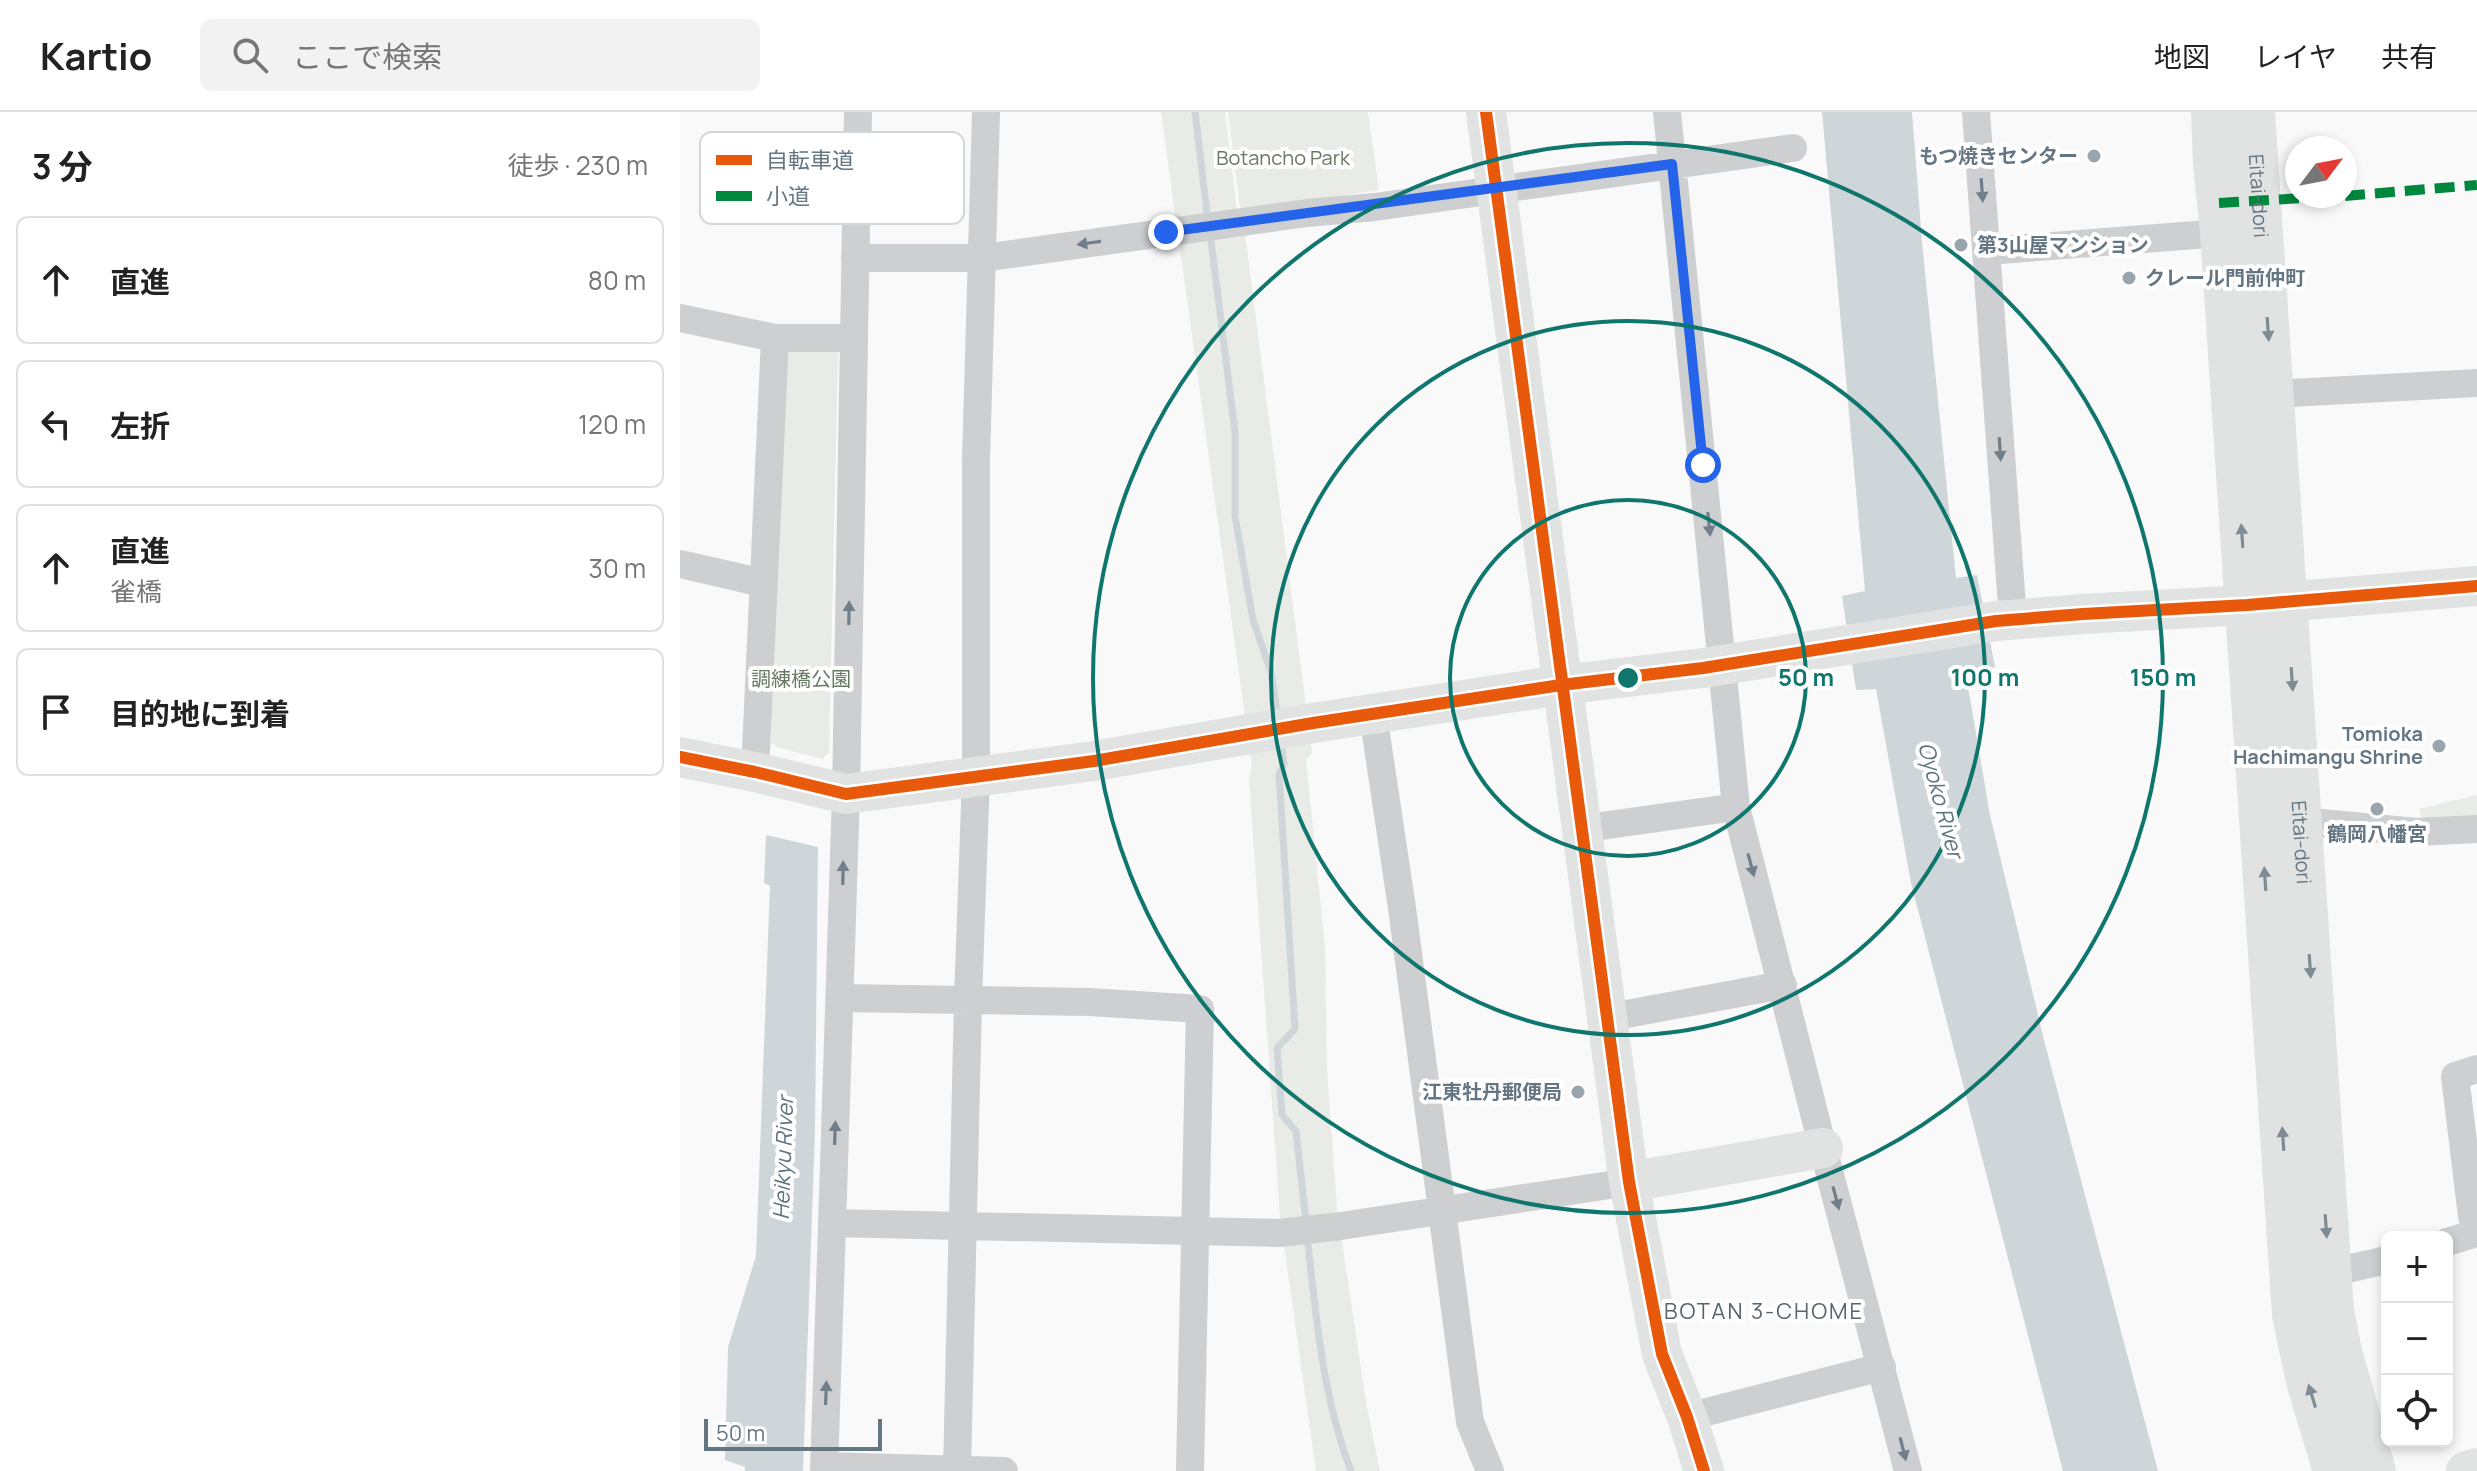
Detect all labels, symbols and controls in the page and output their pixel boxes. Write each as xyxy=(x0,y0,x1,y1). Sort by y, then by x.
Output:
search box xyxy=(200,19,760,91)
text: Kartio xyxy=(40,29,152,81)
icon: search xyxy=(228,33,272,77)
text: ここで検索 xyxy=(292,36,442,77)
text: 地図 xyxy=(2154,37,2210,75)
text: レイヤ xyxy=(2254,37,2337,75)
text: 共有 xyxy=(2381,37,2437,75)
legend xyxy=(700,132,964,224)
north arrow xyxy=(2285,136,2357,208)
place label: もつ焼きセンター xyxy=(1919,142,2078,169)
text: 3 分 xyxy=(32,143,93,189)
park label: Botancho Park xyxy=(1216,144,1351,171)
text: 自転車道 xyxy=(766,145,854,175)
text: 徒歩 · 230 m xyxy=(507,147,648,183)
marker: もつ焼きセンター xyxy=(2085,147,2103,165)
street label: Eitai-dori xyxy=(2243,153,2275,239)
one-way arrow xyxy=(1976,178,1989,203)
text: 小道 xyxy=(766,181,810,211)
route end xyxy=(1148,214,1184,250)
place label: 第3山屋マンション xyxy=(1977,231,2149,258)
marker: 第3山屋マンション xyxy=(1952,236,1970,254)
one-way arrow xyxy=(1076,237,1101,250)
icon: ahead xyxy=(34,258,78,302)
text: 直進 xyxy=(110,261,170,302)
text: 80 m xyxy=(588,262,646,298)
place label: クレール門前仲町 xyxy=(2145,264,2305,291)
marker: クレール門前仲町 xyxy=(2120,269,2138,287)
one-way arrow xyxy=(2262,317,2275,342)
icon: left xyxy=(34,402,78,446)
text: 左折 xyxy=(110,405,170,446)
text: 120 m xyxy=(578,406,646,442)
one-way arrow xyxy=(1994,437,2007,462)
route start xyxy=(1685,447,1721,483)
one-way arrow xyxy=(1703,512,1716,537)
one-way arrow xyxy=(2235,523,2248,548)
text: 直進 xyxy=(110,530,170,571)
icon: ahead xyxy=(34,546,78,590)
text: 30 m xyxy=(589,550,646,586)
text: 雀橋 xyxy=(110,573,162,609)
one-way arrow xyxy=(842,600,855,625)
text: 50 m xyxy=(1778,660,1834,693)
text: 100 m xyxy=(1951,660,2019,693)
text: 150 m xyxy=(2130,660,2196,693)
centre of rings xyxy=(1614,664,1642,692)
park label: 調練橋公園 xyxy=(751,665,851,692)
one-way arrow xyxy=(2285,667,2298,692)
icon: arrive xyxy=(34,690,78,734)
text: 目的地に到着 xyxy=(110,693,290,734)
place label: Tomioka Hachimangu Shrine xyxy=(2233,720,2423,770)
marker: Tomioka Hachimangu Shrine xyxy=(2430,737,2448,755)
water label: Oyoko River xyxy=(1911,739,1972,864)
street label: Eitai-dori xyxy=(2285,800,2318,885)
marker: 鶴岡八幡宮 xyxy=(2368,800,2386,818)
place label: 鶴岡八幡宮 xyxy=(2327,820,2427,847)
one-way arrow xyxy=(1746,852,1758,877)
one-way arrow xyxy=(837,860,850,885)
one-way arrow xyxy=(2259,866,2272,891)
one-way arrow xyxy=(2304,954,2317,979)
place label: 江東牡丹郵便局 xyxy=(1422,1078,1562,1105)
marker: 江東牡丹郵便局 xyxy=(1569,1083,1587,1101)
water label: Heikyu River xyxy=(766,1093,800,1220)
one-way arrow xyxy=(829,1120,842,1145)
one-way arrow xyxy=(2276,1126,2289,1151)
one-way arrow xyxy=(1831,1185,1843,1210)
one-way arrow xyxy=(2320,1214,2333,1239)
map controls xyxy=(2381,1231,2453,1447)
button: + xyxy=(2381,1231,2453,1303)
district label: BOTAN 3-CHOME xyxy=(1664,1296,1864,1326)
button: − xyxy=(2381,1303,2453,1375)
button: locate xyxy=(2381,1375,2453,1447)
one-way arrow xyxy=(820,1380,833,1405)
one-way arrow xyxy=(2305,1384,2318,1408)
scale bar xyxy=(704,1415,882,1451)
text: 50 m xyxy=(716,1418,765,1448)
one-way arrow xyxy=(1897,1437,1909,1462)

